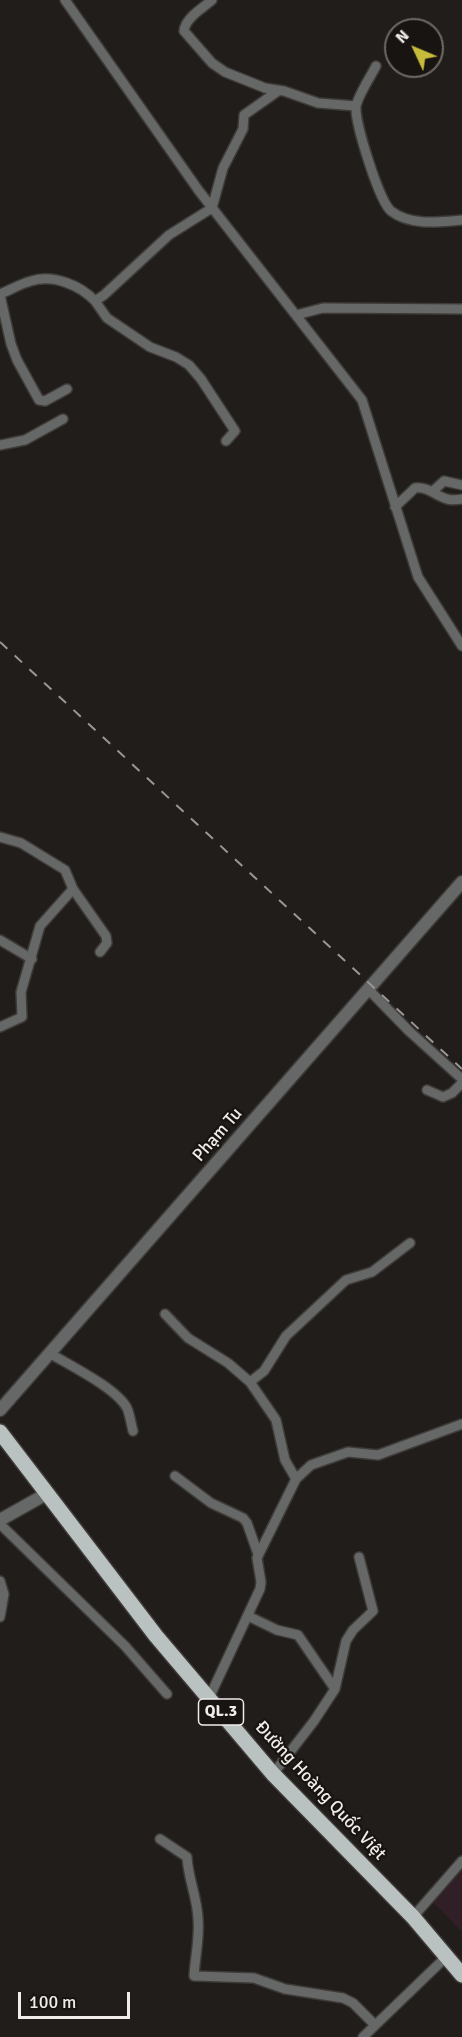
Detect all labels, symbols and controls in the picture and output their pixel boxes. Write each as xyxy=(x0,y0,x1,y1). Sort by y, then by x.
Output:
north arrow xyxy=(384,18,444,78)
text: N xyxy=(391,26,414,48)
street label: Phạm Tu xyxy=(189,1104,247,1166)
road number: QL.3 xyxy=(198,1699,244,1725)
street label: Đường Hoàng Quốc Việt xyxy=(250,1717,390,1865)
scale bar xyxy=(21,1980,134,2018)
text: 100 m xyxy=(29,1991,76,2013)

